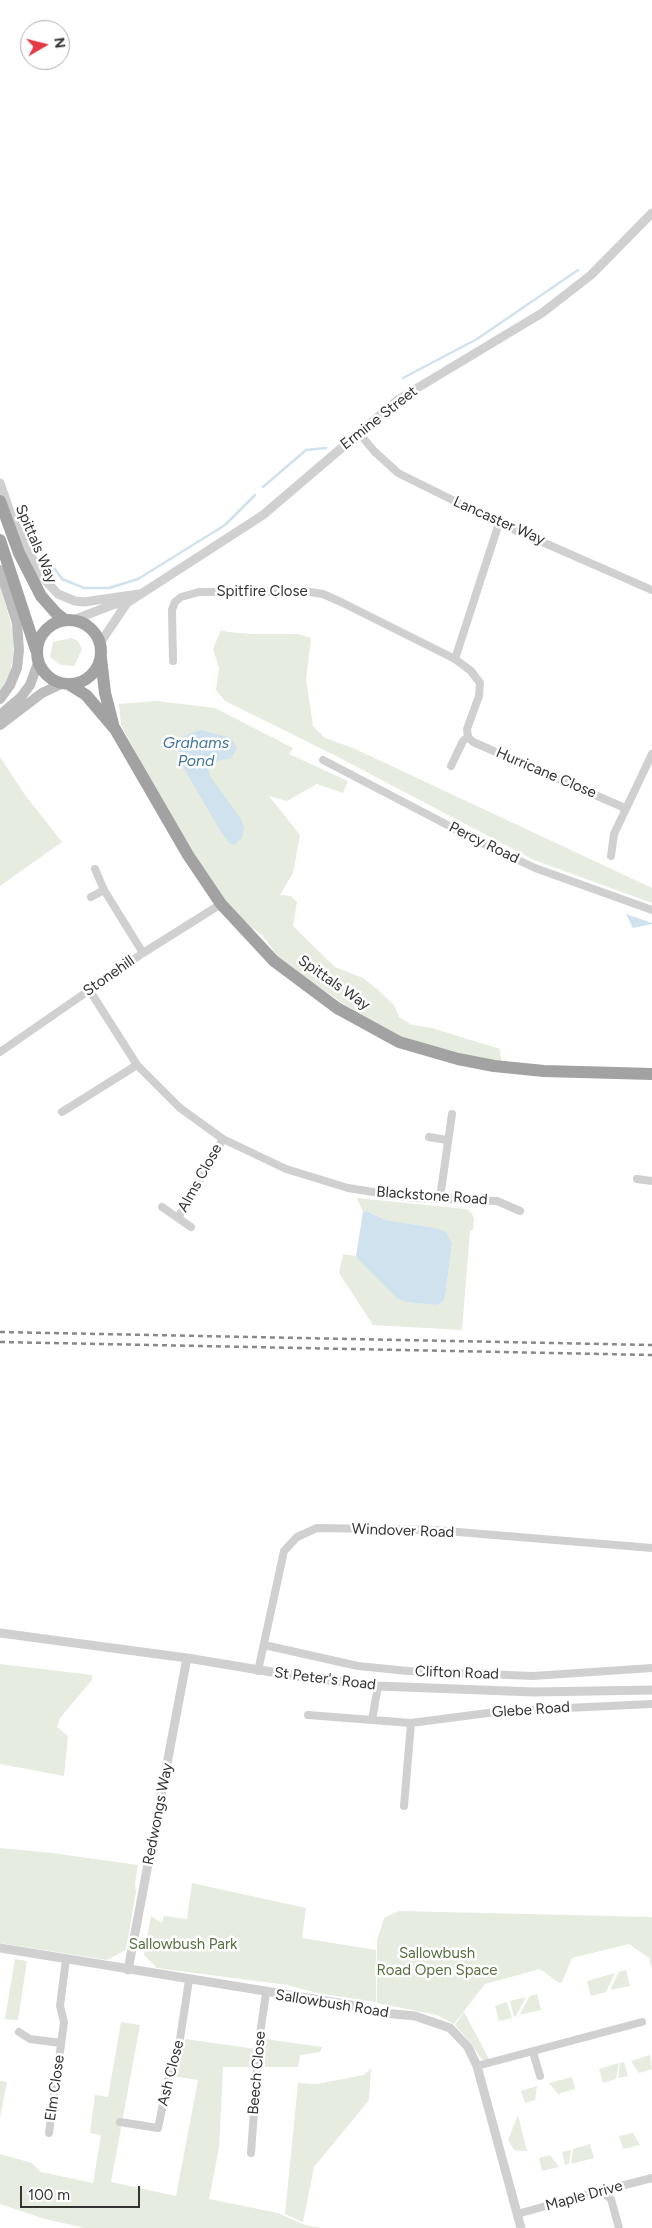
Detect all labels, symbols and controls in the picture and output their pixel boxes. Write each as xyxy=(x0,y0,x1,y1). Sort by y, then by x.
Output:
north arrow xyxy=(20,20,70,70)
text: N xyxy=(50,36,69,50)
street label: Ermine Street xyxy=(337,382,421,454)
street label: Lancaster Way xyxy=(450,493,548,549)
street label: Spittals Way xyxy=(11,502,61,586)
street label: Spitfire Close xyxy=(216,583,308,601)
water label: Grahams Pond xyxy=(163,733,229,771)
street label: Hurricane Close xyxy=(493,744,599,802)
street label: Percy Road xyxy=(446,818,522,868)
street label: Stonehill xyxy=(80,952,138,1000)
street label: Spittals Way xyxy=(295,952,373,1014)
street label: Alms Close xyxy=(174,1141,226,1215)
street label: Blackstone Road xyxy=(376,1183,488,1209)
street label: Windover Road xyxy=(351,1520,455,1542)
street label: Clifton Road xyxy=(415,1663,499,1683)
street label: St Peter's Road xyxy=(273,1664,377,1694)
street label: Glebe Road xyxy=(491,1698,571,1722)
street label: Redwongs Way xyxy=(139,1761,177,1867)
park label: Sallowbush Park xyxy=(129,1936,237,1954)
park label: Sallowbush Road Open Space xyxy=(376,1945,498,1980)
street label: Sallowbush Road xyxy=(274,1986,390,2022)
street label: Beech Close xyxy=(244,2031,270,2115)
street label: Ash Close xyxy=(154,2038,188,2108)
street label: Elm Close xyxy=(41,2054,69,2122)
scale bar xyxy=(22,2176,142,2208)
street label: Maple Drive xyxy=(543,2177,625,2215)
text: 100 m xyxy=(28,2186,70,2204)

